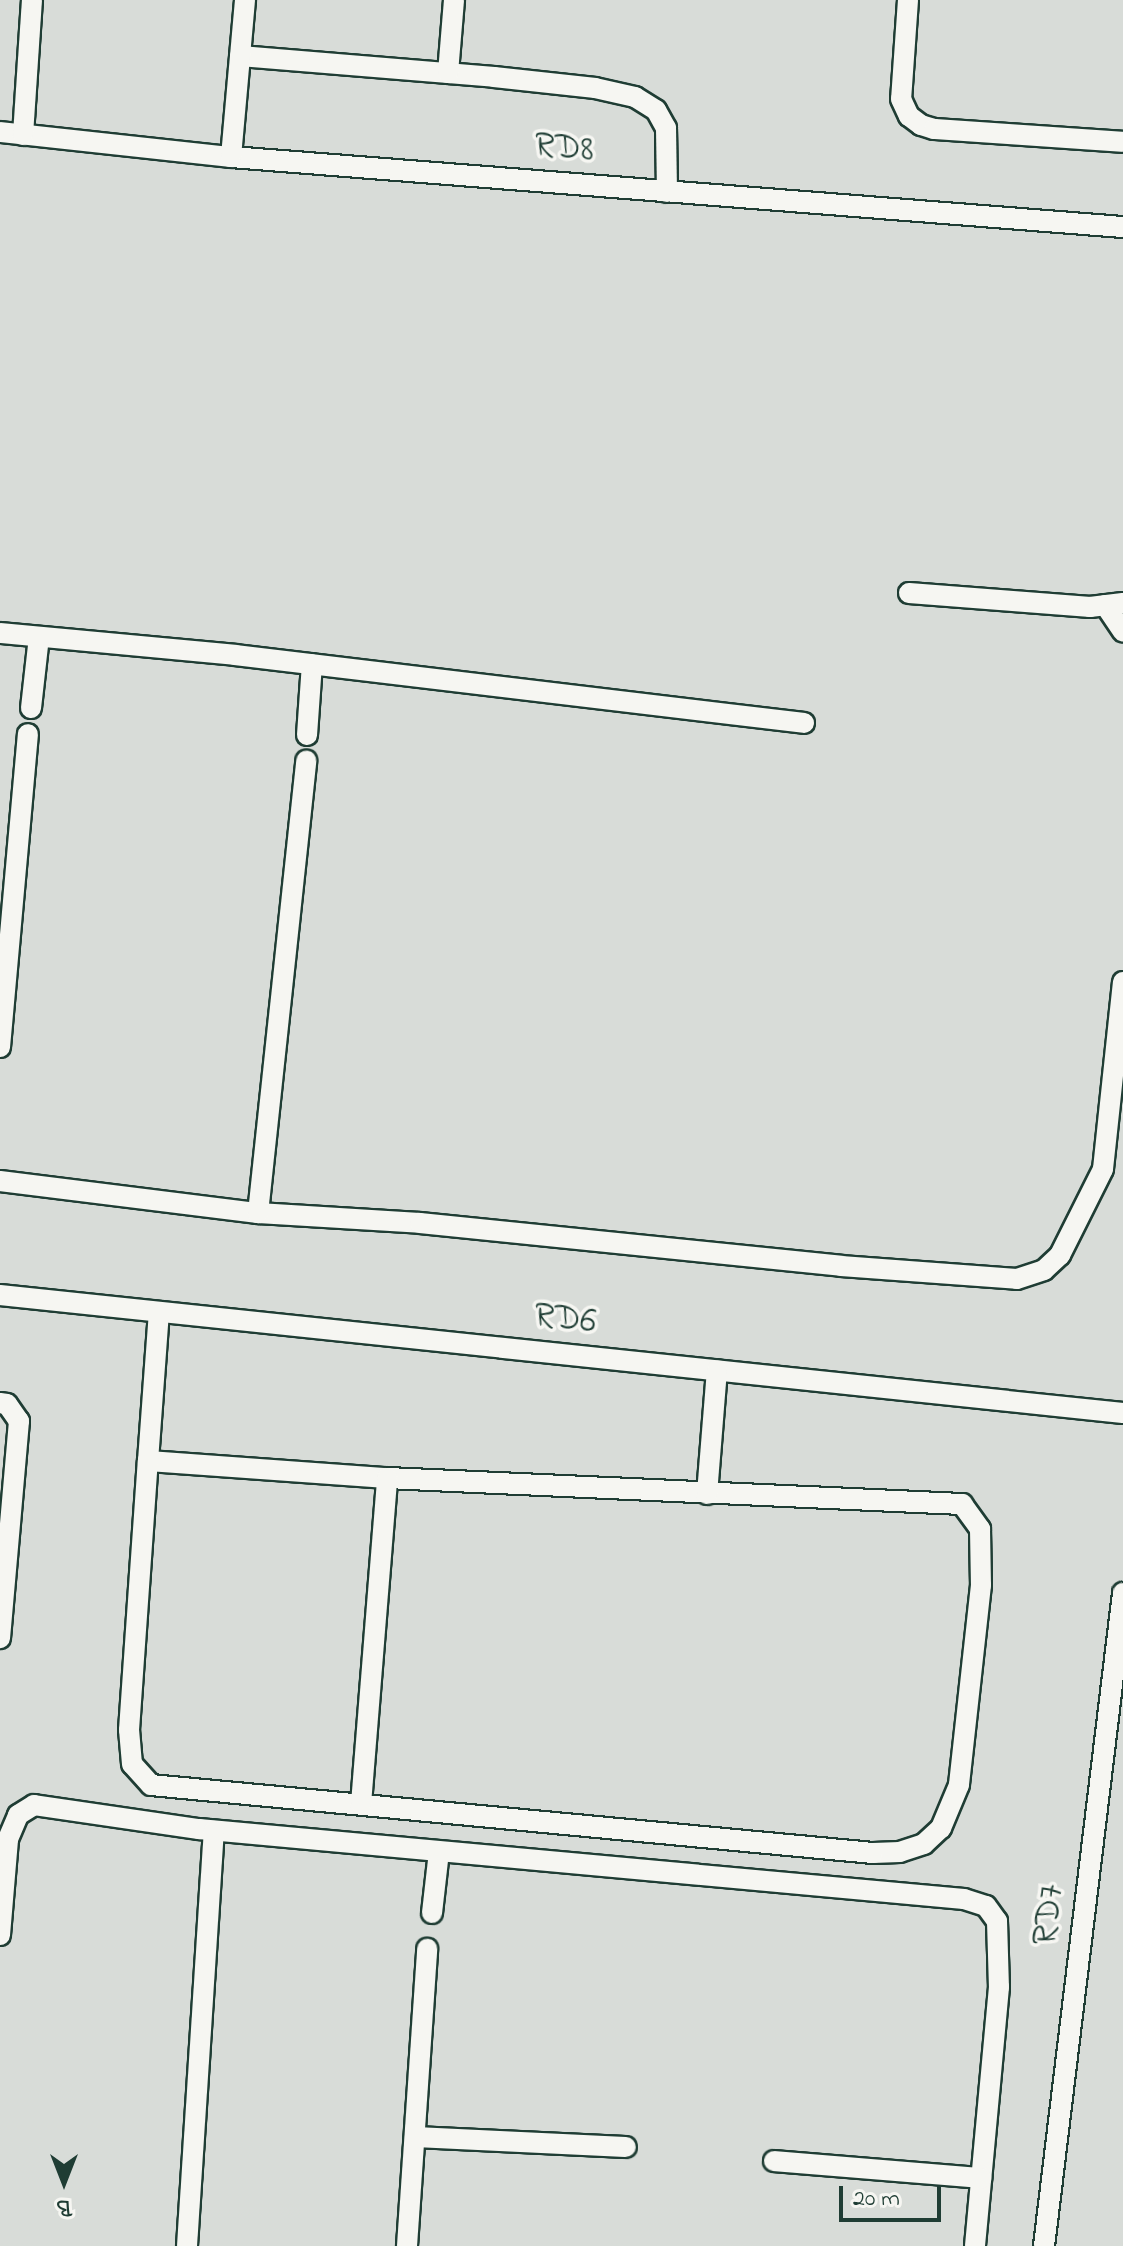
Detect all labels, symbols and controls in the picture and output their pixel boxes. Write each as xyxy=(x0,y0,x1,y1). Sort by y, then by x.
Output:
street label: RD8 xyxy=(532,125,596,173)
street label: RD6 xyxy=(532,1295,598,1345)
street label: RD7 xyxy=(1025,1882,1075,1948)
north arrow xyxy=(24,2142,104,2222)
scale bar xyxy=(843,2170,945,2220)
text: 20 m xyxy=(853,2182,900,2217)
text: B xyxy=(57,2190,71,2222)

